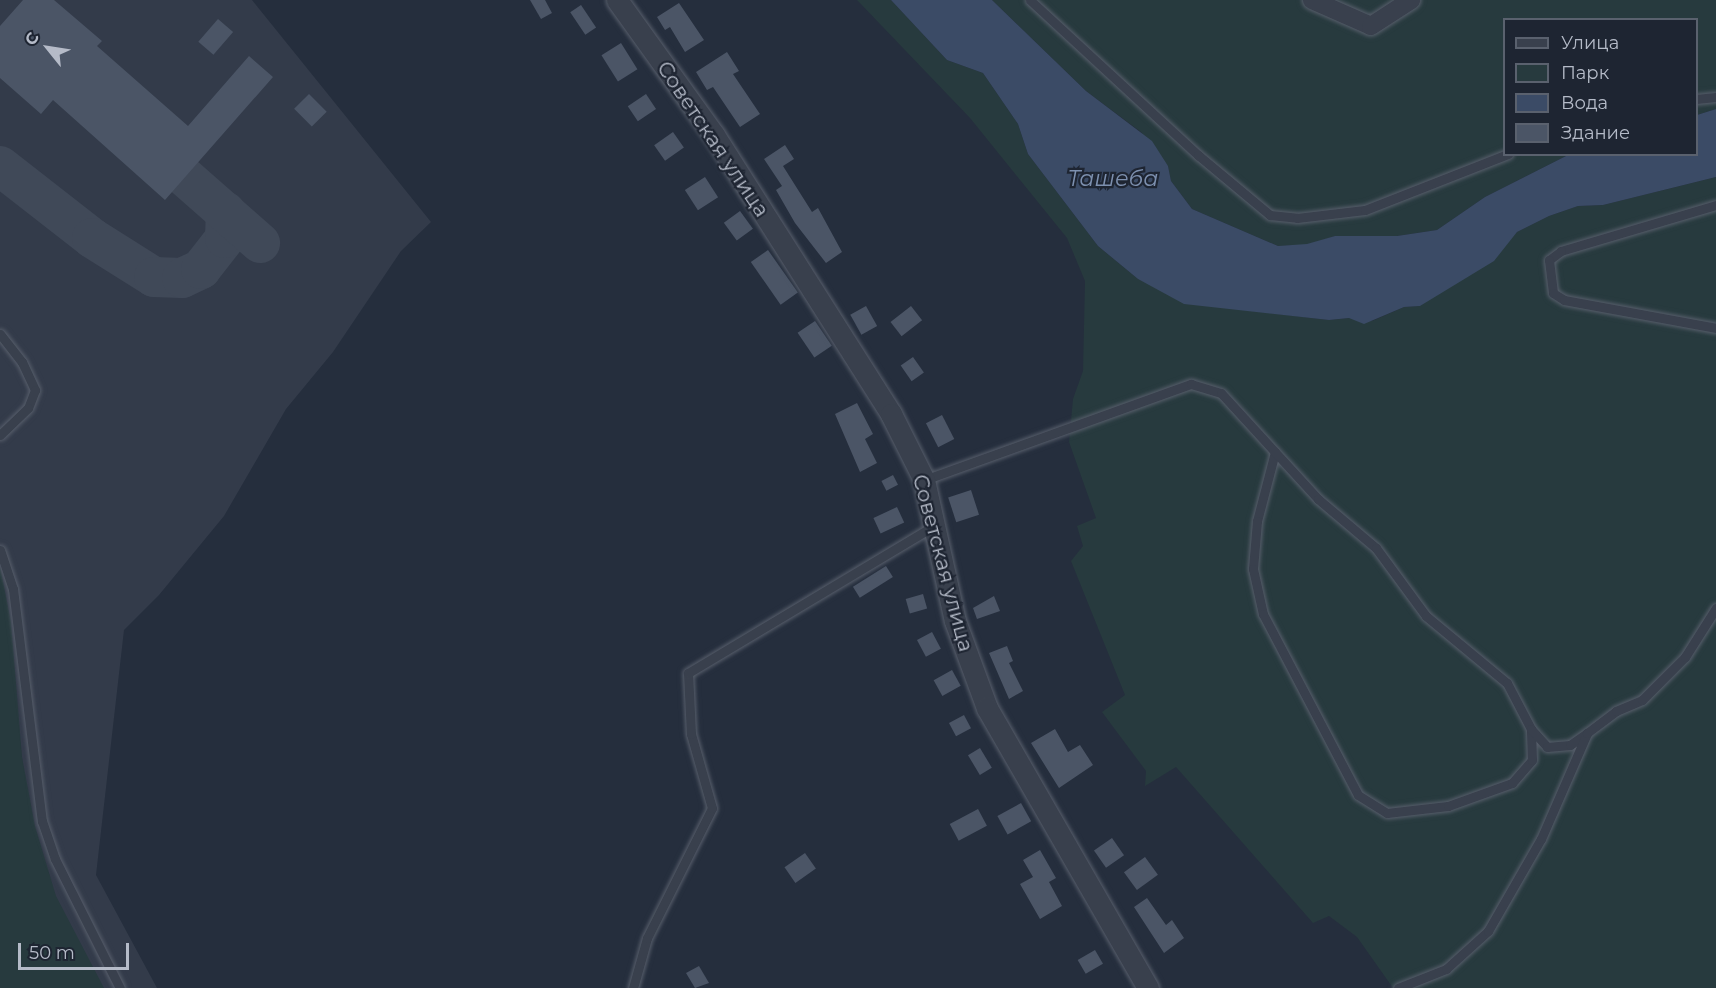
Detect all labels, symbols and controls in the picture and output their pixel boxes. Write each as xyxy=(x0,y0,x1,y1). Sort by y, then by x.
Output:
north arrow xyxy=(18,18,78,78)
legend xyxy=(1503,18,1698,156)
text: С xyxy=(21,29,43,49)
text: Улица xyxy=(1561,32,1619,54)
street label: Советская улица xyxy=(652,56,774,222)
text: Парк xyxy=(1561,62,1609,84)
text: Вода xyxy=(1561,92,1608,114)
text: Здание xyxy=(1561,122,1630,144)
water label: Ташеба xyxy=(1068,166,1158,192)
street label: Советская улица xyxy=(907,472,979,654)
scale bar xyxy=(21,931,132,969)
text: 50 m xyxy=(29,942,75,964)

